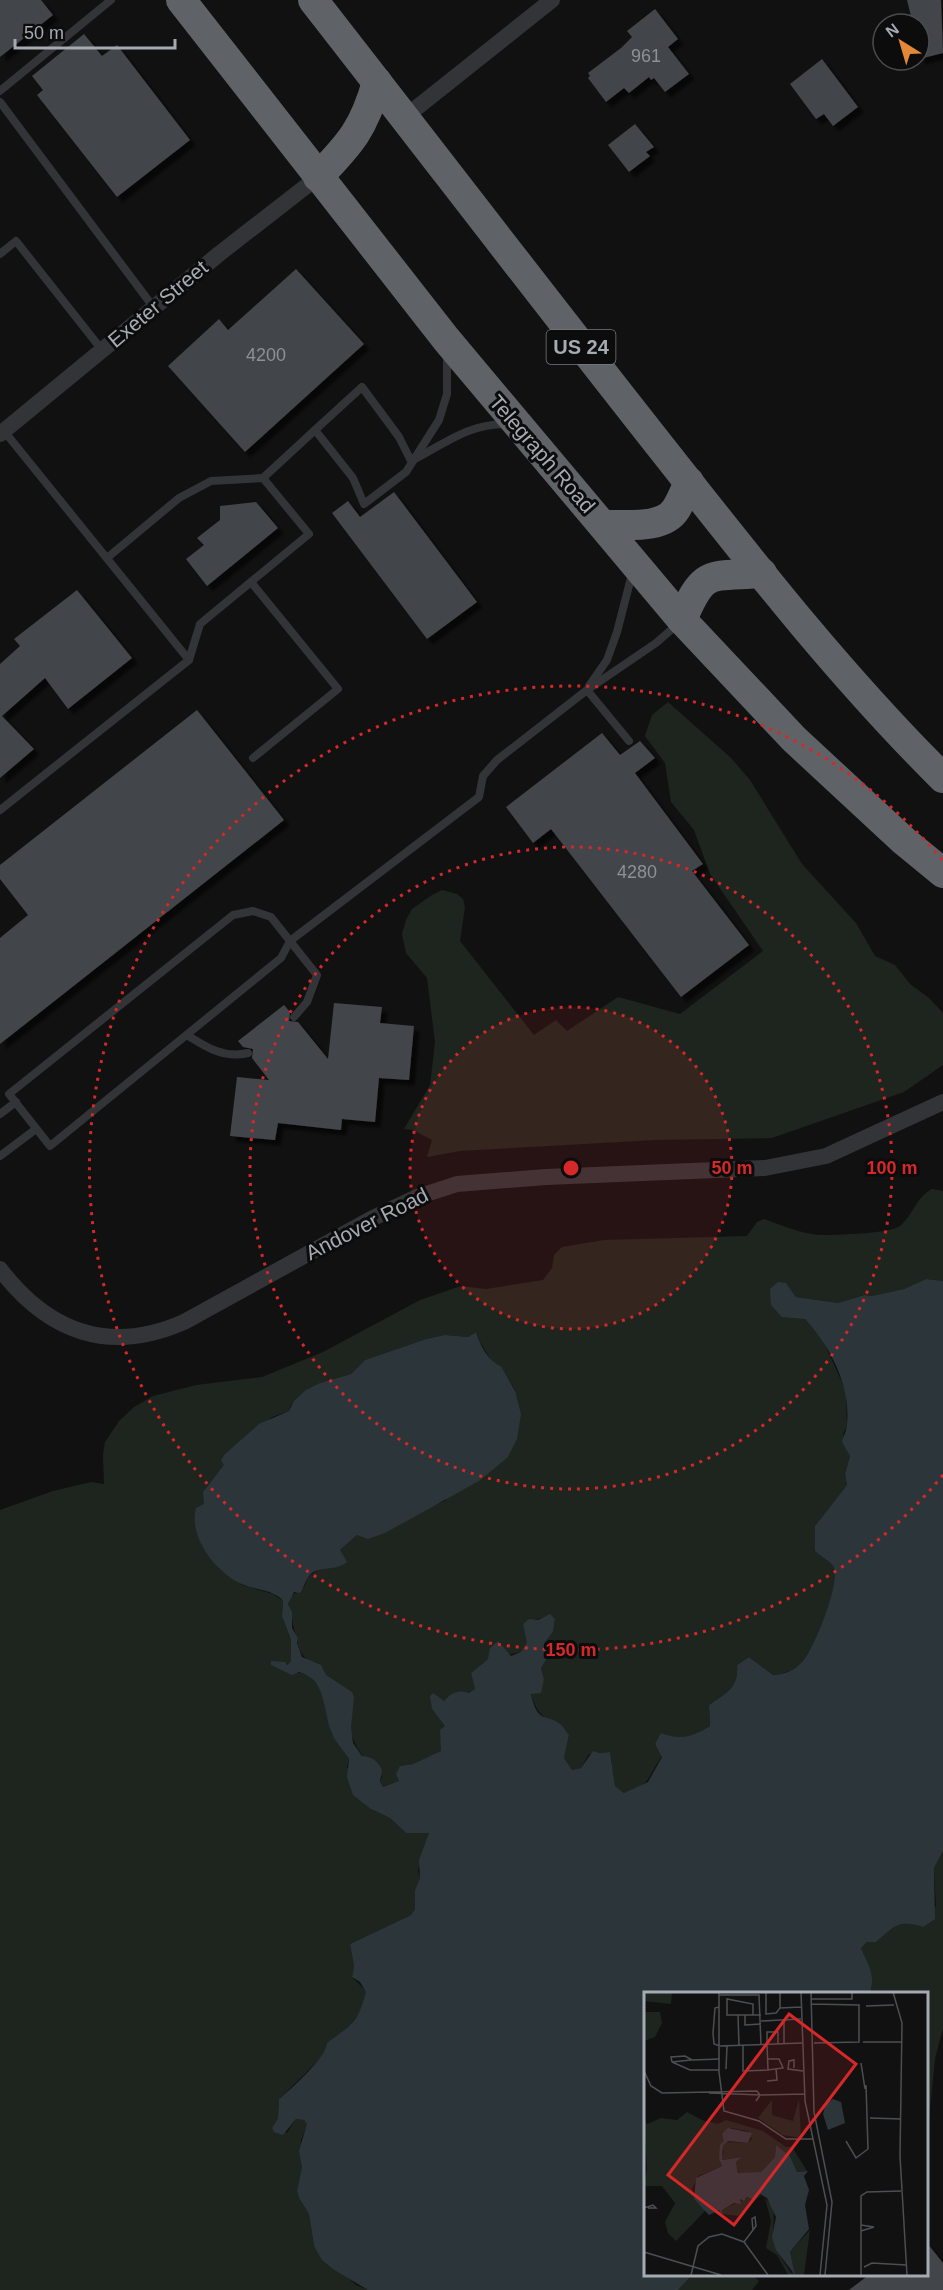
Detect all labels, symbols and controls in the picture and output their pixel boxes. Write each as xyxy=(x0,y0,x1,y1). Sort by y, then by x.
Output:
scale bar xyxy=(15,12,176,50)
north arrow xyxy=(871,12,931,72)
text: N xyxy=(883,20,902,41)
text: 50 m xyxy=(24,23,64,43)
house number: 961 xyxy=(631,46,661,66)
street label: Exeter Street xyxy=(103,255,212,352)
road number: US 24 xyxy=(546,330,616,364)
house number: 4200 xyxy=(246,345,286,365)
street label: Telegraph Road xyxy=(485,390,600,517)
house number: 4280 xyxy=(617,862,657,882)
centre of rings xyxy=(561,1158,581,1178)
text: 50 m xyxy=(711,1158,753,1178)
text: 100 m xyxy=(866,1158,918,1178)
street label: Andover Road xyxy=(302,1183,432,1264)
text: 150 m xyxy=(545,1640,597,1660)
inset map xyxy=(644,1992,928,2275)

